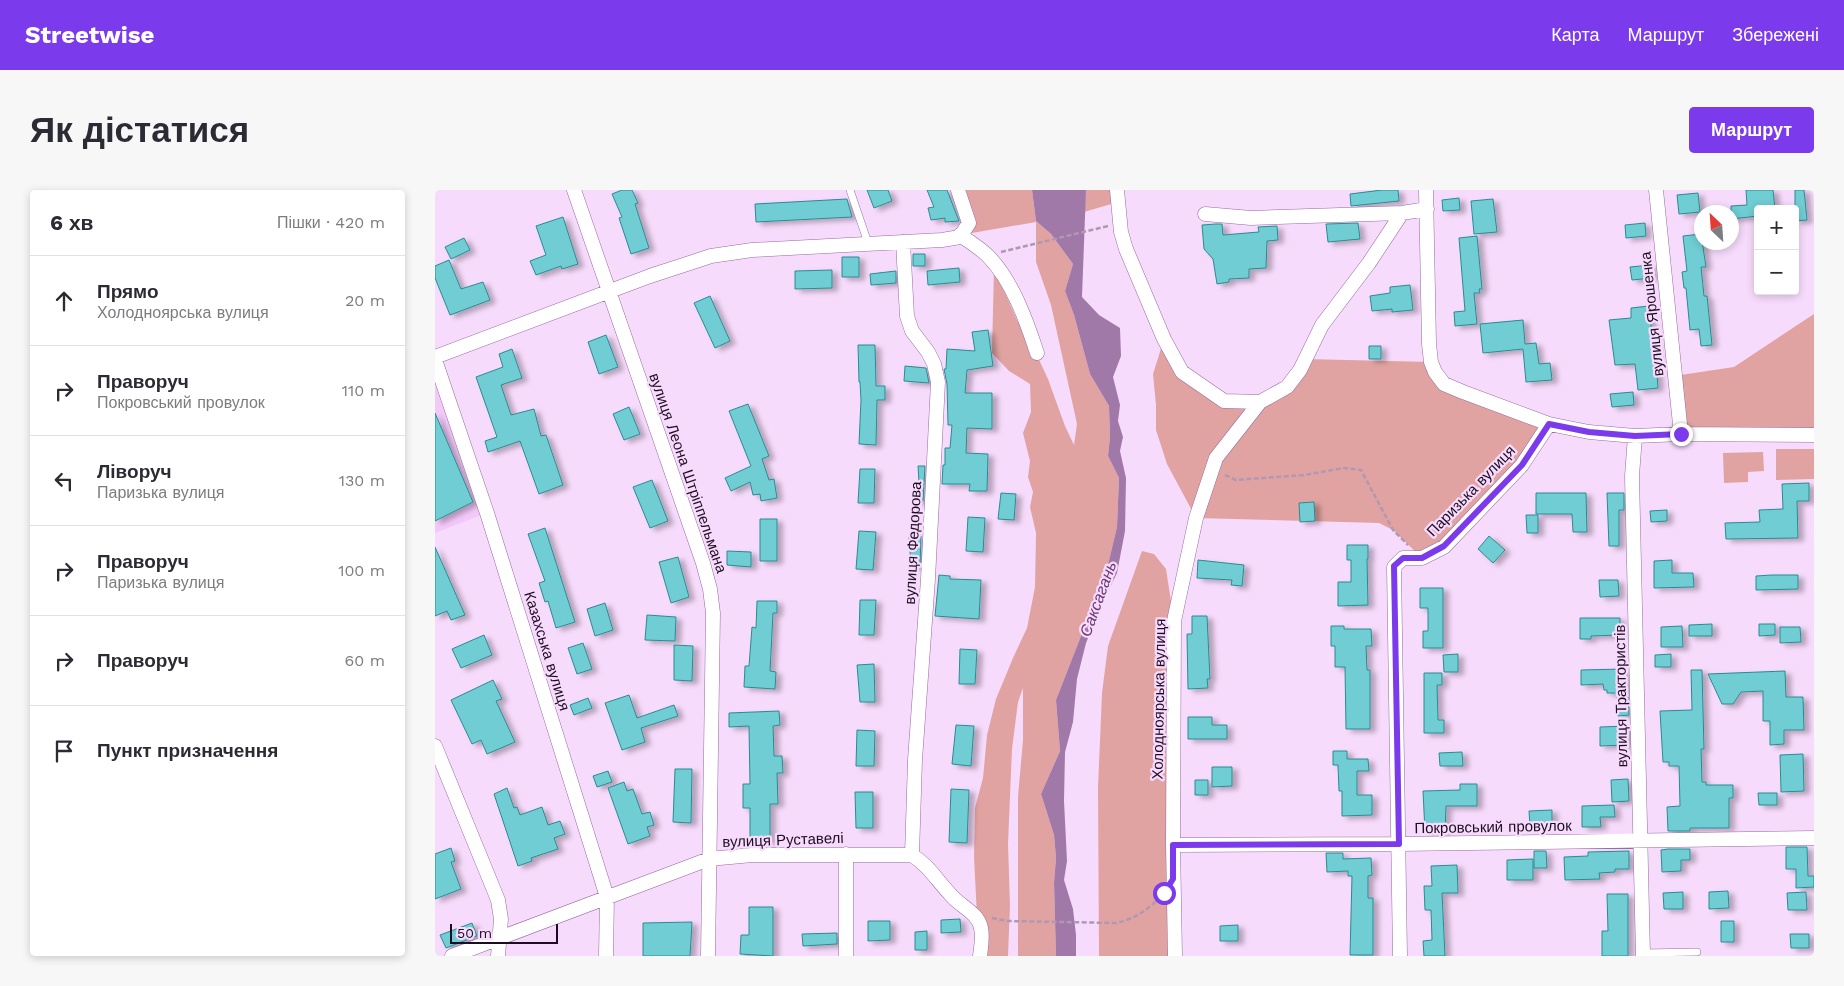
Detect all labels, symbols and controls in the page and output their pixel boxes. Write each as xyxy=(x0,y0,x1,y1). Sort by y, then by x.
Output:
text: Streetwise xyxy=(25,21,154,49)
text: Карта xyxy=(1551,24,1599,45)
text: Маршрут xyxy=(1627,24,1704,45)
text: Збережені xyxy=(1732,24,1819,45)
button: Маршрут xyxy=(1689,107,1814,153)
text: Як дістатися xyxy=(30,109,249,151)
north arrow xyxy=(1694,205,1739,250)
map controls xyxy=(1754,205,1799,295)
button: + xyxy=(1754,205,1799,250)
text: 6 хв xyxy=(50,210,94,235)
text: Пішки · 420 m xyxy=(277,213,385,232)
street label: вулиця Ярошенка xyxy=(1636,250,1667,377)
button: − xyxy=(1754,250,1799,295)
text: Прямо xyxy=(97,280,159,303)
icon: ahead xyxy=(50,287,78,315)
text: 20 m xyxy=(345,291,385,310)
text: Холодноярська вулиця xyxy=(97,303,269,322)
text: Праворуч xyxy=(97,370,189,393)
street label: вулиця Леона Штріппельмана xyxy=(645,371,731,576)
icon: right xyxy=(50,377,78,405)
text: 110 m xyxy=(342,381,385,400)
text: Покровський провулок xyxy=(97,393,265,412)
route end xyxy=(1670,423,1693,446)
street label: Паризька вулиця xyxy=(1423,442,1519,540)
text: Ліворуч xyxy=(97,460,172,483)
icon: left xyxy=(50,467,78,495)
text: 130 m xyxy=(339,471,385,490)
street label: вулиця Федорова xyxy=(901,480,925,605)
text: Паризька вулиця xyxy=(97,483,225,502)
text: Праворуч xyxy=(97,550,189,573)
icon: right xyxy=(50,557,78,585)
water label: Саксагань xyxy=(1076,559,1120,639)
text: 100 m xyxy=(338,561,385,580)
text: Паризька вулиця xyxy=(97,573,225,592)
street label: Казахська вулиця xyxy=(520,589,574,713)
street label: Холодноярська вулиця xyxy=(1149,618,1169,780)
street label: вулиця Трактористів xyxy=(1611,624,1631,768)
icon: right xyxy=(50,647,78,675)
text: Праворуч xyxy=(97,649,189,672)
text: 60 m xyxy=(345,651,385,670)
icon: arrive xyxy=(50,737,78,765)
text: Пункт призначення xyxy=(97,739,278,762)
street label: Покровський провулок xyxy=(1414,817,1572,837)
street label: вулиця Руставелі xyxy=(722,829,844,851)
route start xyxy=(1153,882,1176,905)
scale bar xyxy=(450,921,557,944)
text: 50 m xyxy=(457,925,492,941)

